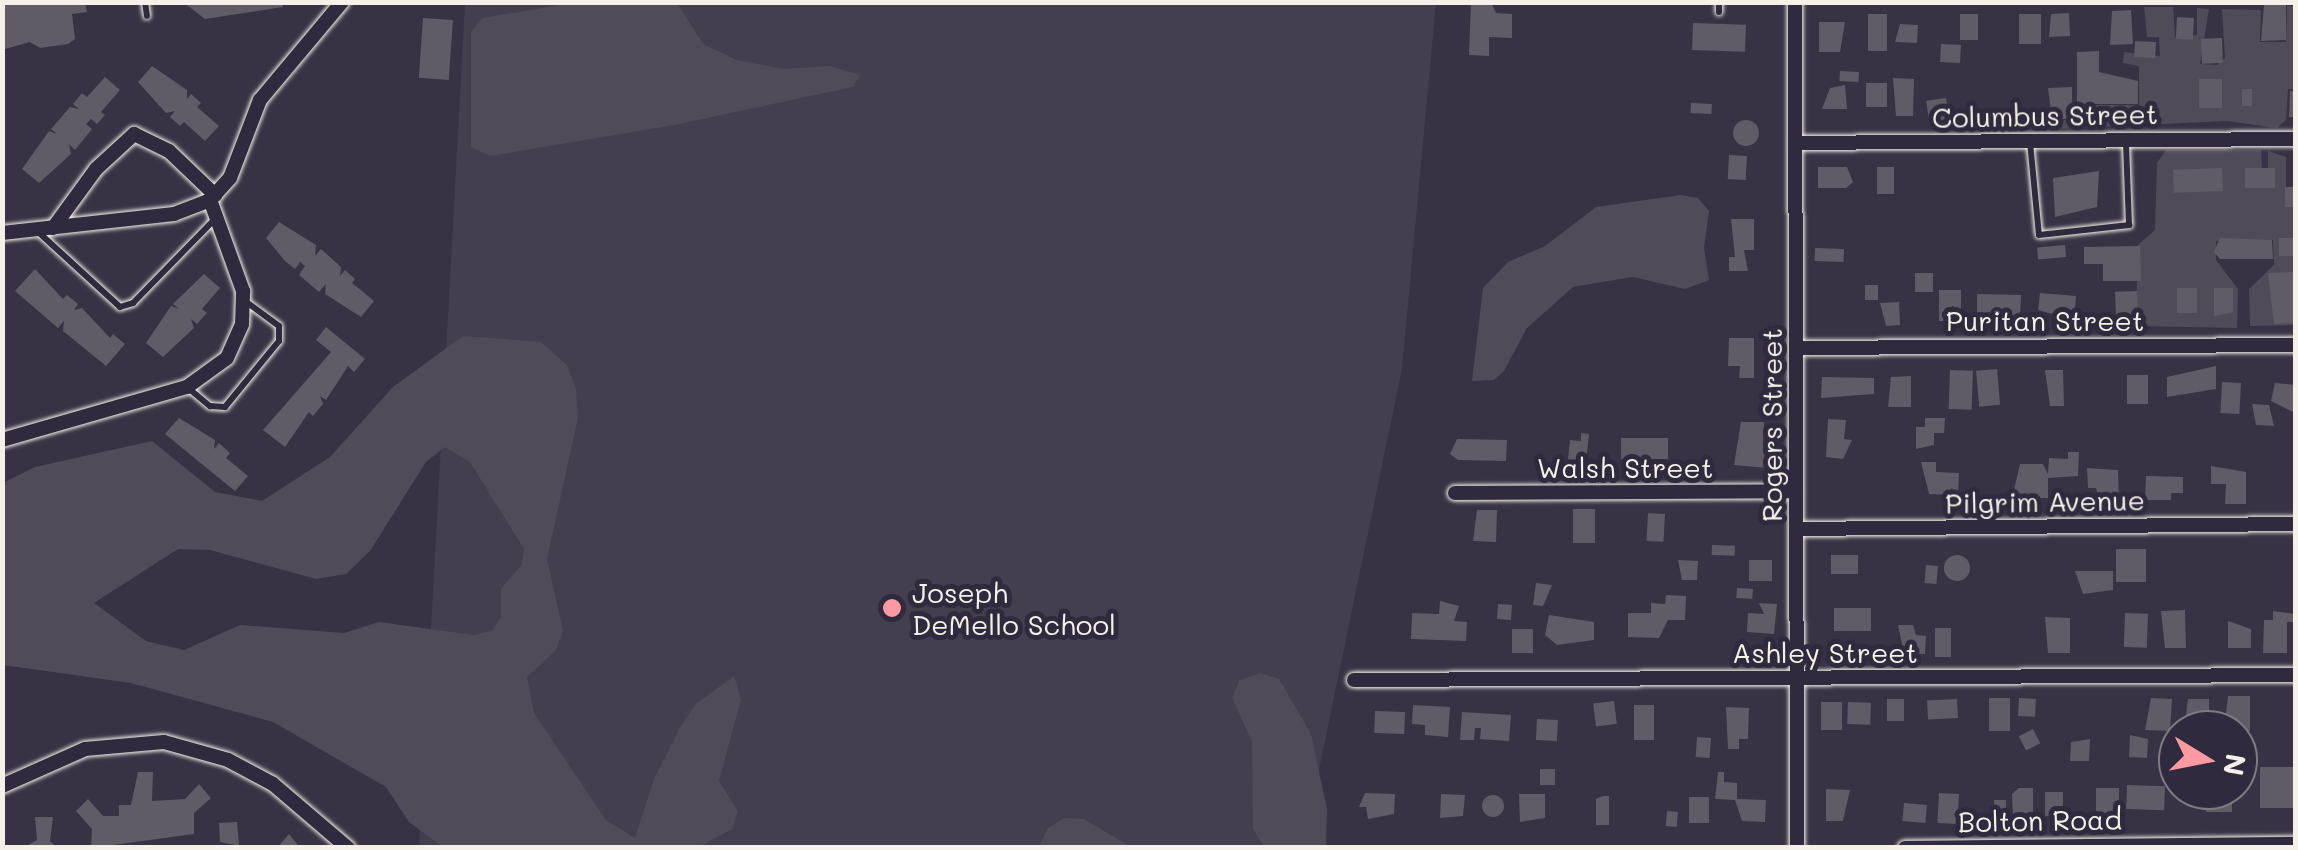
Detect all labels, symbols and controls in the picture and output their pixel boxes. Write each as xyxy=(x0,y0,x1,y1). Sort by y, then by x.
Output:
street label: Columbus Street xyxy=(1932,96,2158,134)
street label: Puritan Street xyxy=(1946,303,2144,337)
street label: Rogers Street xyxy=(1754,328,1788,522)
street label: Walsh Street xyxy=(1537,450,1713,484)
street label: Pilgrim Avenue xyxy=(1945,482,2145,520)
place label: Joseph DeMello School xyxy=(912,575,1116,641)
marker: Joseph DeMello School xyxy=(881,597,903,619)
street label: Ashley Street xyxy=(1732,635,1918,669)
north arrow xyxy=(2158,710,2258,810)
text: N xyxy=(2216,751,2255,778)
street label: Bolton Road xyxy=(1958,802,2122,838)

